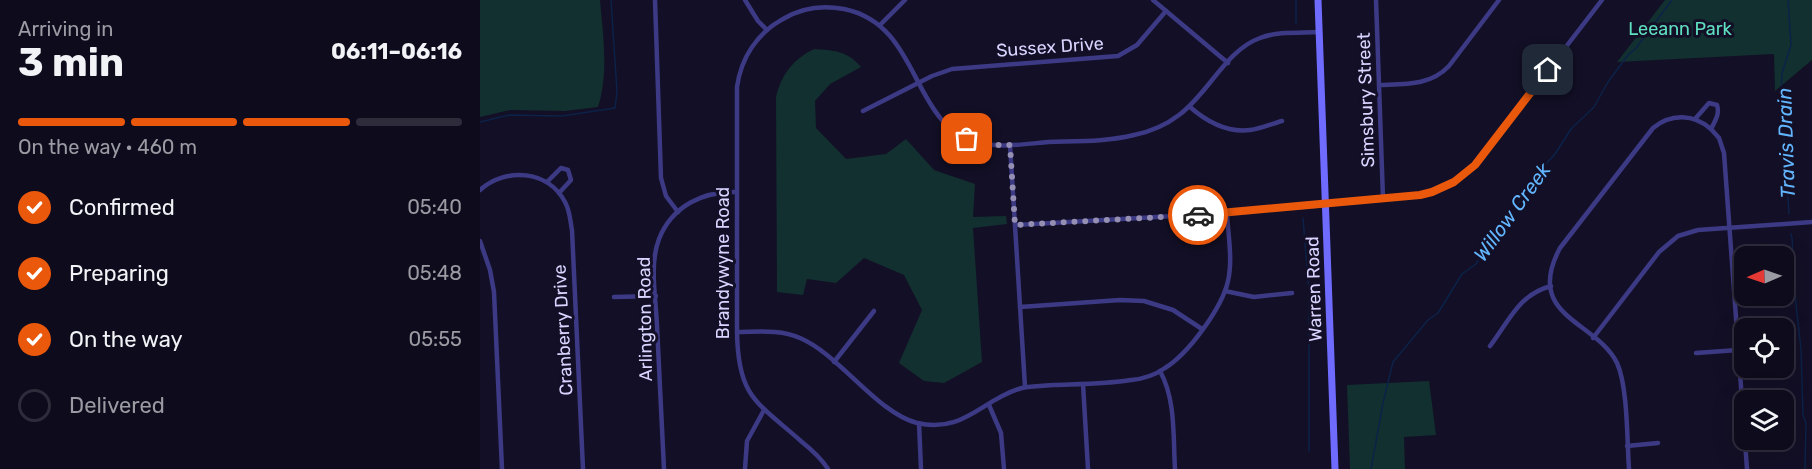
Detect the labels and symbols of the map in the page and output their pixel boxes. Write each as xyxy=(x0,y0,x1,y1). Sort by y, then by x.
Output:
park label: Leeann Park xyxy=(1628,18,1733,40)
street label: Sussex Drive xyxy=(996,32,1104,62)
street label: Simsbury Street xyxy=(1353,32,1379,168)
pin xyxy=(1522,44,1573,95)
water label: Travis Drain xyxy=(1772,87,1800,199)
pin xyxy=(941,113,992,164)
water label: Willow Creek xyxy=(1468,158,1556,266)
courier xyxy=(1168,185,1228,245)
street label: Brandywyne Road xyxy=(712,187,734,339)
street label: Warren Road xyxy=(1301,236,1327,342)
north arrow xyxy=(1734,246,1794,306)
street label: Arlington Road xyxy=(633,256,657,382)
street label: Cranberry Drive xyxy=(549,264,577,396)

